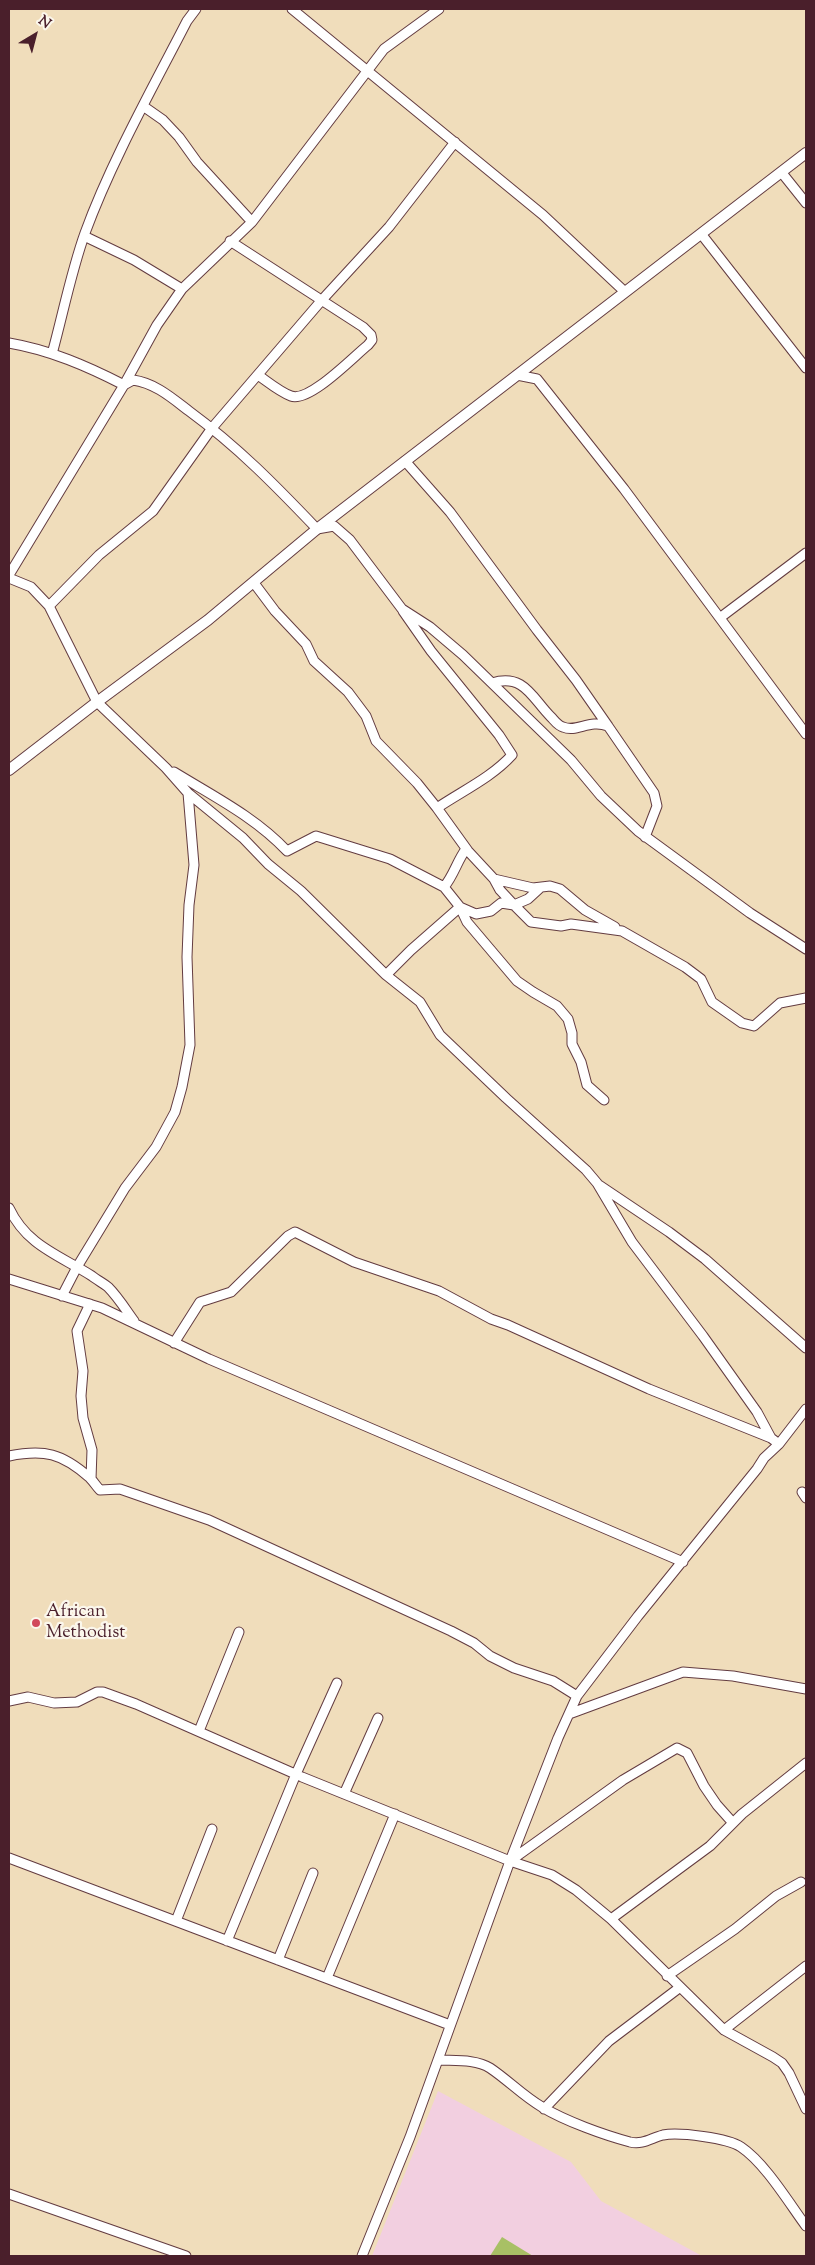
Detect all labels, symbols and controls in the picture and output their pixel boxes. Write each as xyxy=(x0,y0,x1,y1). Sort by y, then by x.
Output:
north arrow xyxy=(10,10,60,60)
text: N xyxy=(34,12,55,34)
place label: African Methodist xyxy=(46,1602,125,1645)
marker: African Methodist xyxy=(30,1617,42,1629)

